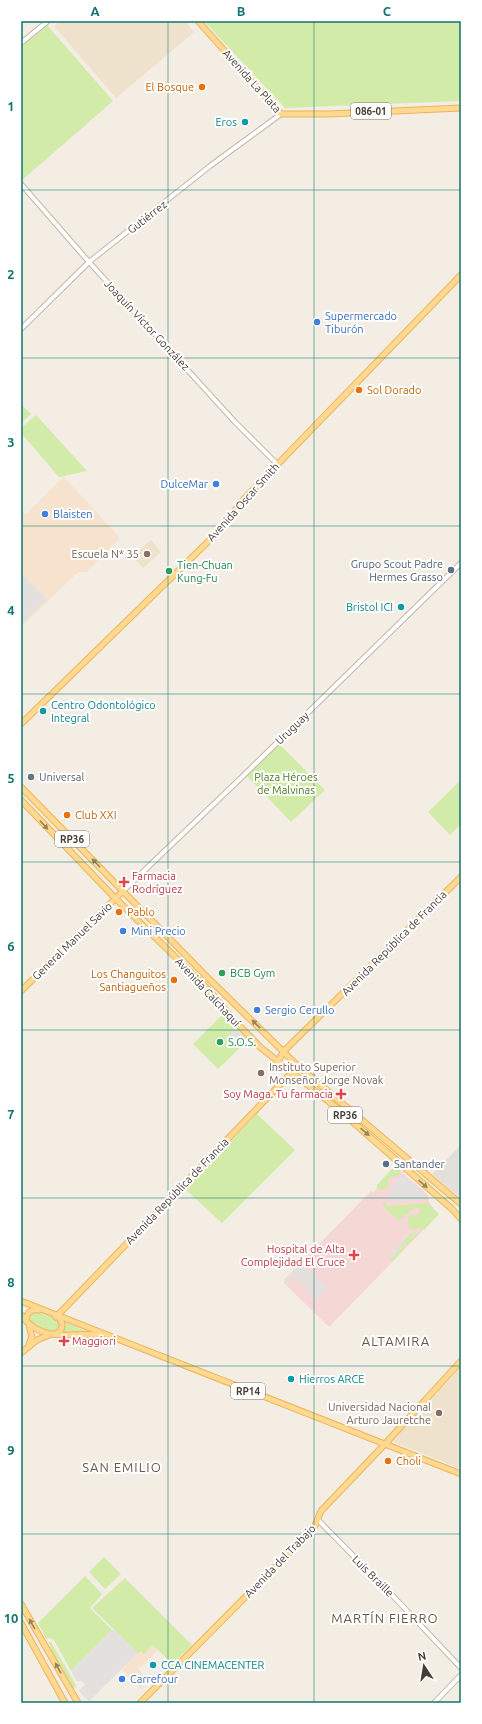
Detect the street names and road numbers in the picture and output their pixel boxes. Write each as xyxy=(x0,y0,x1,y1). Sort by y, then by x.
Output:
street label: Avenida La Plata xyxy=(220,47,284,115)
road number: 086-01 xyxy=(351,103,391,119)
street label: Gutiérrez xyxy=(125,198,169,236)
street label: Joaquín Víctor González xyxy=(102,277,192,373)
street label: Avenida Oscar Smith xyxy=(205,460,281,544)
street label: Uruguay xyxy=(273,709,312,747)
road number: RP36 xyxy=(55,831,89,847)
street label: Avenida República de Francia xyxy=(339,888,449,998)
street label: General Manuel Savio xyxy=(30,900,114,982)
street label: Avenida Calchaquí xyxy=(173,955,243,1029)
road number: RP36 xyxy=(328,1107,362,1123)
street label: Avenida República de Francia xyxy=(123,1135,231,1247)
road number: RP14 xyxy=(231,1383,265,1399)
street label: Avenida del Trabajo xyxy=(242,1522,318,1600)
street label: Luis Braille xyxy=(350,1553,396,1599)

